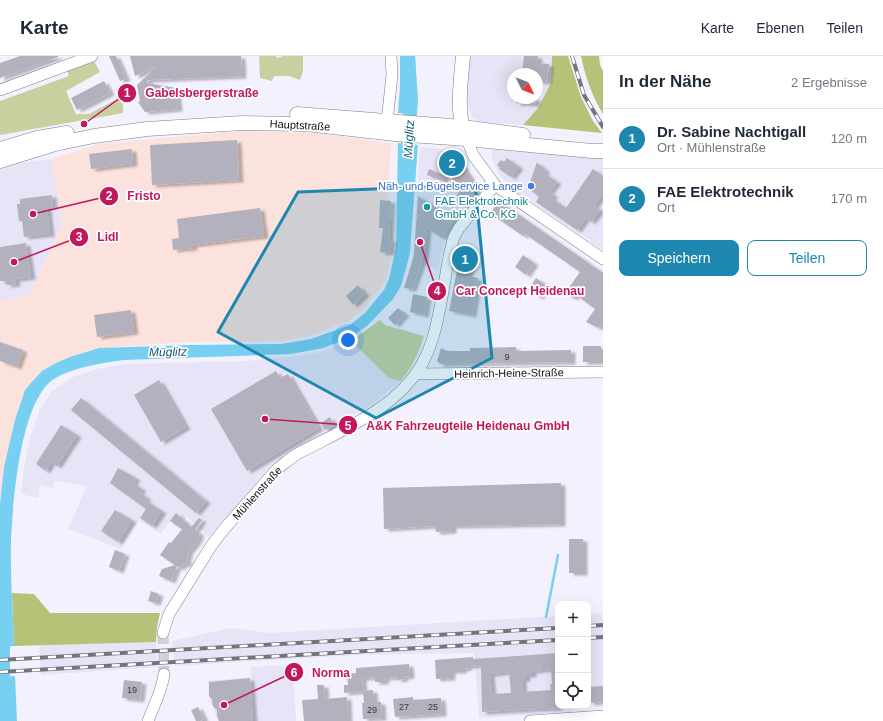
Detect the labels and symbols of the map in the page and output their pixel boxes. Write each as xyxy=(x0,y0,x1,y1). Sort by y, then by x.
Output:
north arrow xyxy=(507,68,543,104)
callout: Gabelsbergerstraße xyxy=(117,81,267,105)
text: 1 xyxy=(124,86,131,100)
text: Gabelsbergerstraße xyxy=(145,86,259,100)
street label: Hauptstraße xyxy=(269,117,331,133)
water label: Müglitz xyxy=(401,120,417,158)
pin: 2 xyxy=(439,148,465,178)
place label: Näh- und Bügelservice Lange xyxy=(378,180,523,192)
marker: Näh- und Bügelservice Lange xyxy=(526,181,536,191)
callout: Fristo xyxy=(99,184,169,208)
text: 2 xyxy=(106,189,113,203)
text: Fristo xyxy=(127,189,161,203)
place label: FAE Elektrotechnik GmbH & Co. KG xyxy=(435,195,528,220)
marker: FAE Elektrotechnik GmbH & Co. KG xyxy=(422,202,432,212)
callout: Lidl xyxy=(69,225,126,249)
text: 3 xyxy=(76,230,83,244)
text: Lidl xyxy=(97,230,119,244)
pin: 1 xyxy=(452,244,478,274)
callout: Car Concept Heidenau xyxy=(427,279,592,303)
text: 4 xyxy=(434,284,441,298)
text: Car Concept Heidenau xyxy=(456,284,584,298)
your location xyxy=(338,330,358,350)
water label: Müglitz xyxy=(149,345,187,359)
house number: 9 xyxy=(504,352,510,362)
street label: Heinrich-Heine-Straße xyxy=(454,366,564,380)
callout: A&K Fahrzeugteile Heidenau GmbH xyxy=(338,413,578,437)
text: 5 xyxy=(345,419,352,433)
text: A&K Fahrzeugteile Heidenau GmbH xyxy=(366,419,570,433)
street label: Mühlenstraße xyxy=(230,464,284,522)
callout: Norma xyxy=(284,660,358,684)
text: 6 xyxy=(291,666,298,680)
text: Norma xyxy=(312,666,350,680)
house number: 19 xyxy=(127,685,137,695)
house number: 27 xyxy=(399,702,409,712)
house number: 25 xyxy=(428,702,438,712)
house number: 29 xyxy=(367,705,377,715)

